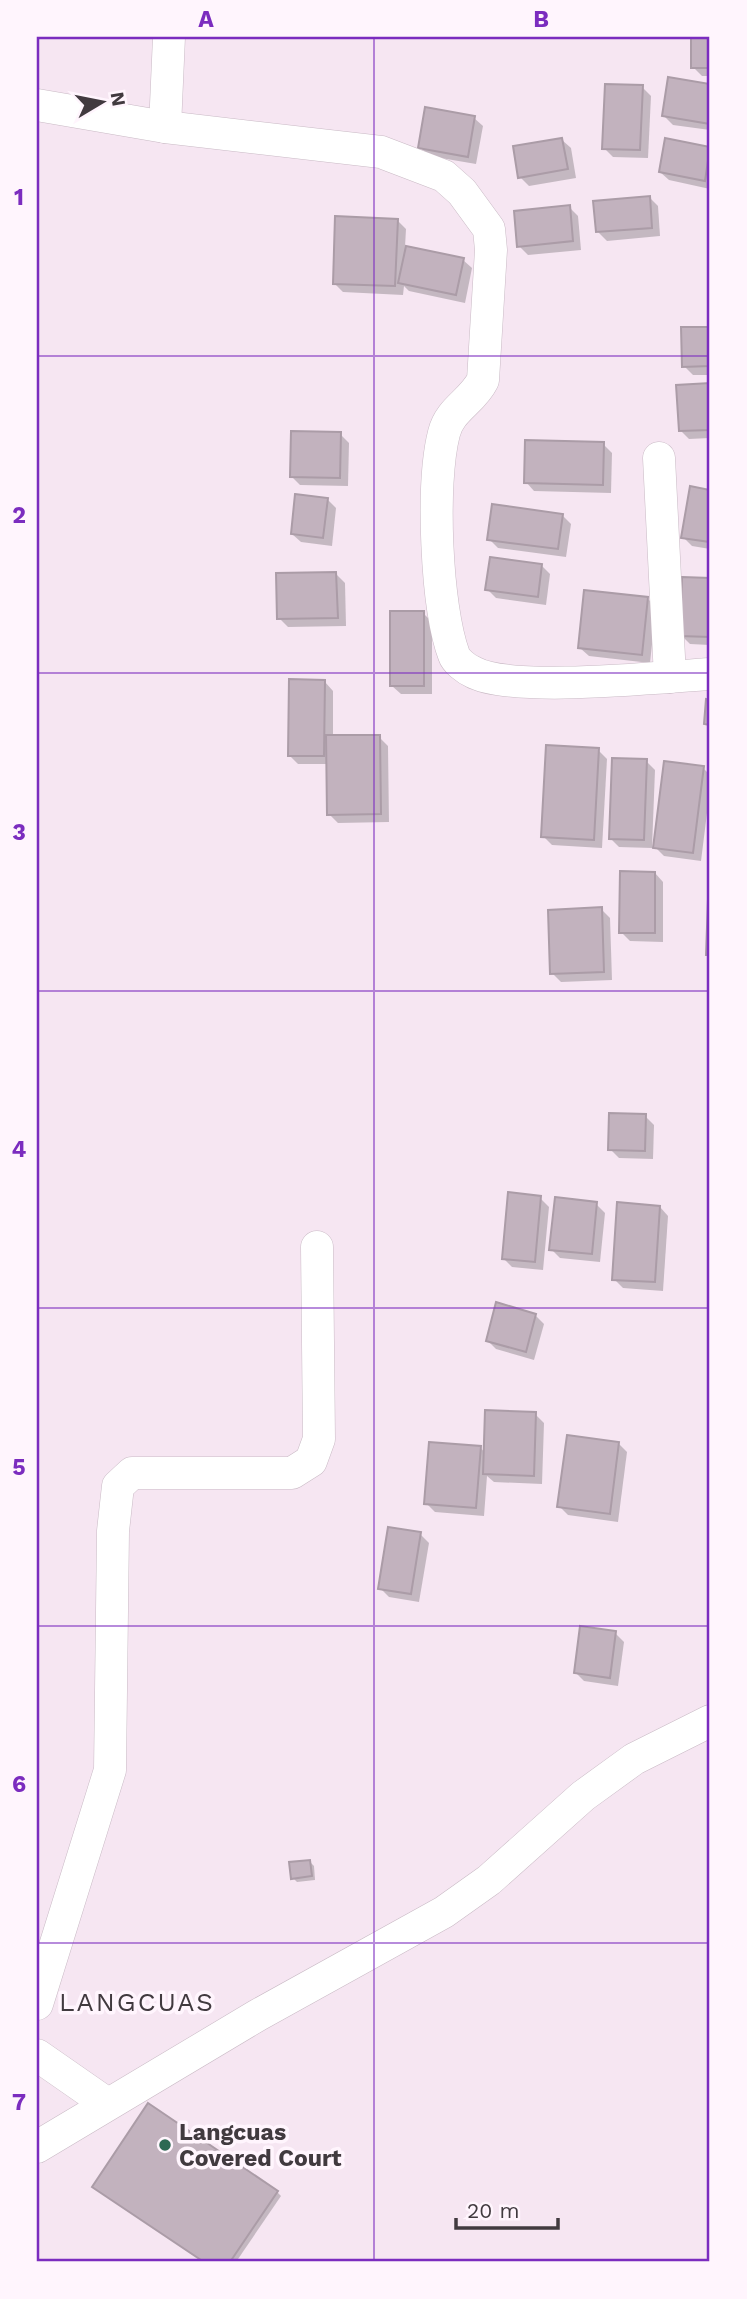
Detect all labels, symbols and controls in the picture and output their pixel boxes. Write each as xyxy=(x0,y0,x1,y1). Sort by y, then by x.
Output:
text: A xyxy=(198,6,214,33)
text: B xyxy=(533,6,549,33)
north arrow xyxy=(66,66,136,136)
text: N xyxy=(106,90,131,108)
text: 1 xyxy=(14,184,24,211)
text: 2 xyxy=(12,502,26,529)
text: 3 xyxy=(12,819,26,846)
text: 4 xyxy=(12,1136,27,1163)
text: 5 xyxy=(12,1454,26,1481)
text: 6 xyxy=(12,1771,26,1798)
district label: LANGCUAS xyxy=(59,1987,215,2017)
text: 7 xyxy=(12,2089,26,2116)
place label: Langcuas Covered Court xyxy=(179,2119,342,2172)
marker: Langcuas Covered Court xyxy=(157,2137,173,2153)
scale bar xyxy=(456,2187,558,2231)
text: 20 m xyxy=(467,2198,519,2223)

